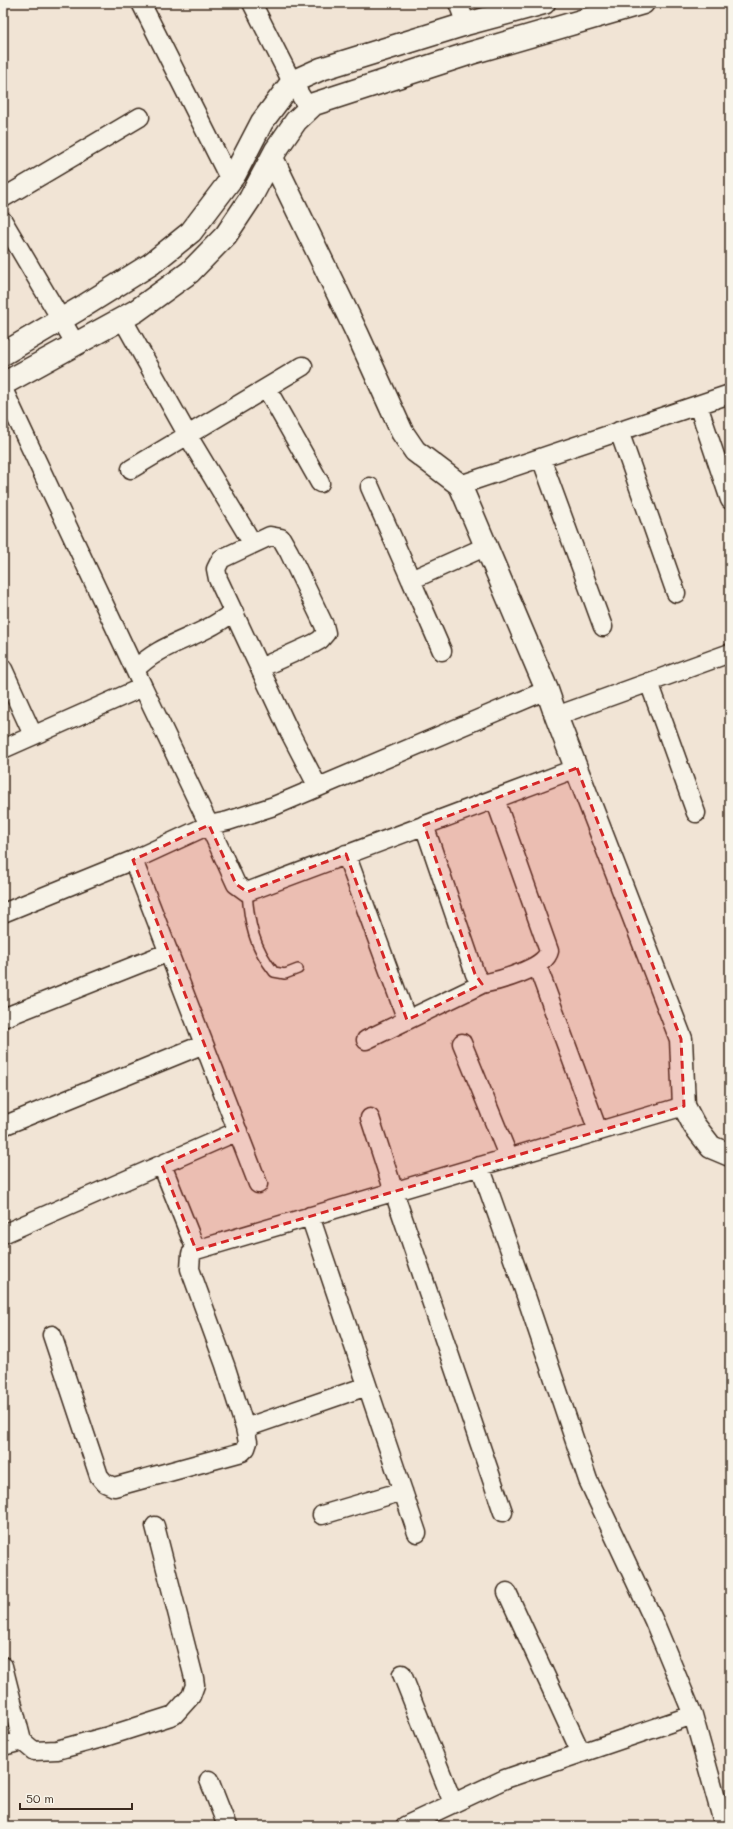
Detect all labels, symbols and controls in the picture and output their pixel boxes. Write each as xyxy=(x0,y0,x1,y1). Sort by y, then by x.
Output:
scale bar xyxy=(20,1785,132,1811)
text: 50 m xyxy=(26,1790,54,1806)

